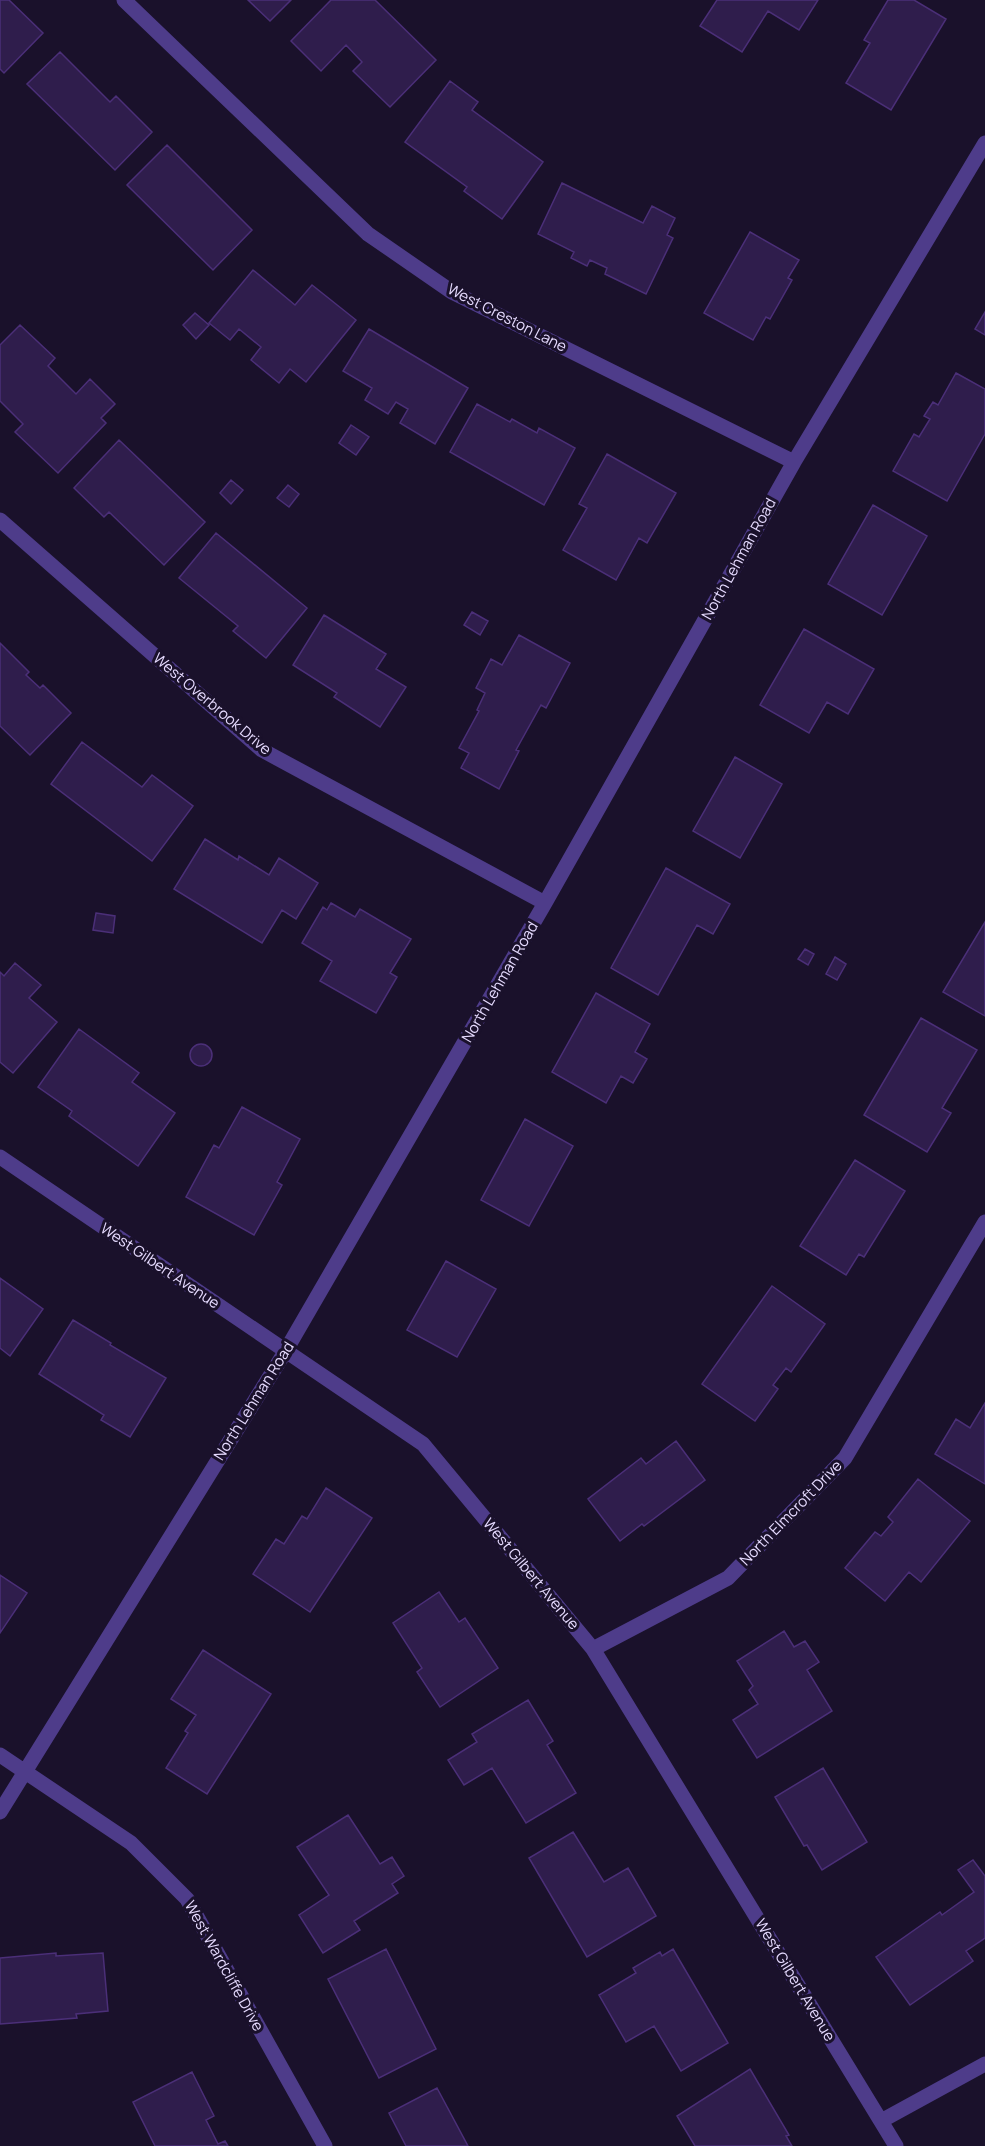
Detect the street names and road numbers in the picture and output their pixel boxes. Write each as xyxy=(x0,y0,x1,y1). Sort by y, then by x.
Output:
street label: West Creston Lane xyxy=(444,278,571,357)
street label: North Lehman Road xyxy=(696,494,781,623)
street label: West Overbrook Drive xyxy=(149,648,276,760)
street label: North Lehman Road xyxy=(456,917,543,1046)
street label: West Gilbert Avenue xyxy=(96,1218,224,1313)
street label: North Lehman Road xyxy=(209,1337,299,1464)
street label: North Elmcroft Drive xyxy=(735,1455,847,1570)
street label: West Gilbert Avenue xyxy=(478,1513,584,1634)
street label: West Wardcliffe Drive xyxy=(180,1897,269,2035)
street label: West Gilbert Avenue xyxy=(750,1914,841,2045)

